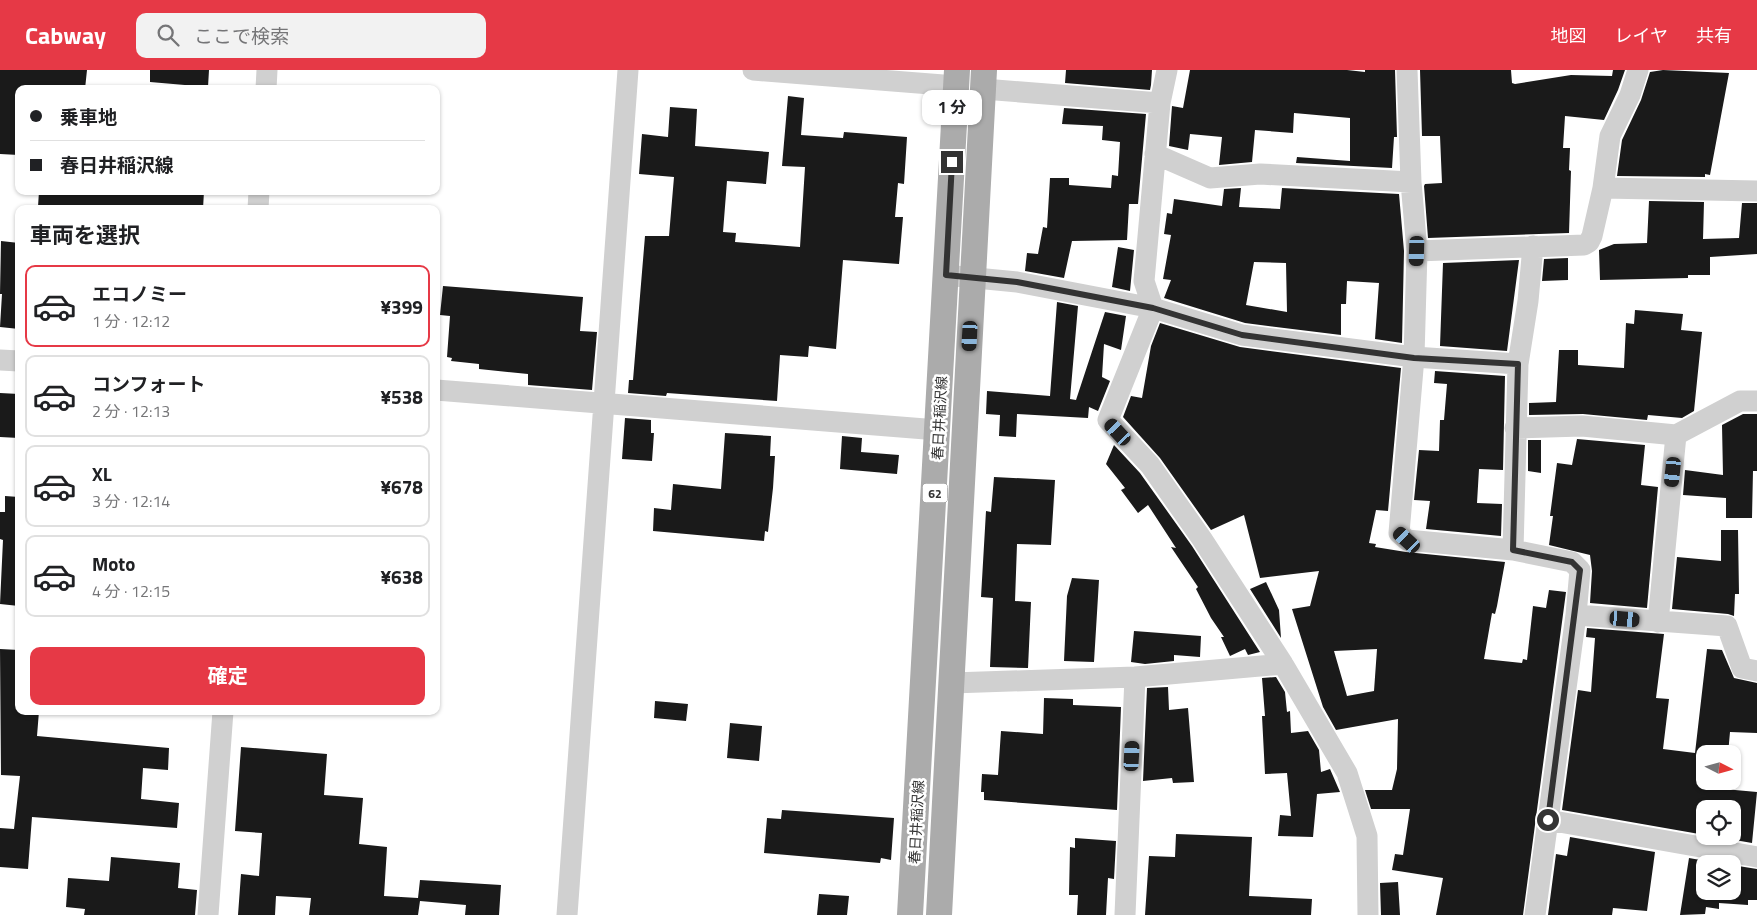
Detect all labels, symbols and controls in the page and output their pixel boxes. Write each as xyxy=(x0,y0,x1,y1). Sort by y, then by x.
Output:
search box xyxy=(136,13,486,58)
text: Cabway xyxy=(25,17,106,53)
icon: search xyxy=(154,21,182,49)
text: ここで検索 xyxy=(194,21,289,50)
text: 地図 xyxy=(1551,22,1587,49)
text: レイヤ xyxy=(1615,22,1668,49)
text: 共有 xyxy=(1696,22,1732,49)
callout: 1 分 xyxy=(922,89,982,124)
text: 1 分 xyxy=(938,95,966,119)
text: 乗車地 xyxy=(60,102,117,131)
text: 春日井稲沢線 xyxy=(60,150,174,179)
route end xyxy=(941,151,963,173)
text: 車両を選択 xyxy=(30,218,140,252)
car xyxy=(1408,236,1425,266)
text: エコノミー xyxy=(92,279,187,308)
icon: car xyxy=(32,284,77,329)
text: ¥399 xyxy=(380,292,423,321)
text: 1 分 · 12:12 xyxy=(92,309,170,333)
car xyxy=(961,321,978,351)
text: コンフォート xyxy=(92,369,205,398)
icon: car xyxy=(32,374,77,419)
street label: 春日井稲沢線 xyxy=(926,376,952,460)
text: ¥538 xyxy=(380,382,423,411)
text: 2 分 · 12:13 xyxy=(92,399,170,423)
car xyxy=(1102,416,1133,448)
car xyxy=(1663,456,1682,488)
text: XL xyxy=(92,459,112,488)
icon: car xyxy=(32,464,77,509)
text: ¥678 xyxy=(380,472,423,501)
road number: 62 xyxy=(922,483,948,502)
text: 3 分 · 12:14 xyxy=(92,489,170,513)
car xyxy=(1390,524,1423,556)
text: Moto xyxy=(92,549,135,578)
icon: car xyxy=(32,554,77,599)
text: ¥638 xyxy=(380,562,423,591)
text: 4 分 · 12:15 xyxy=(92,579,170,603)
car xyxy=(1609,610,1640,628)
button: 確定 xyxy=(30,647,425,705)
car xyxy=(1123,741,1140,771)
north arrow xyxy=(1696,745,1741,790)
map controls xyxy=(1696,745,1741,900)
street label: 春日井稲沢線 xyxy=(903,780,929,864)
button: locate xyxy=(1696,800,1741,845)
route start xyxy=(1537,809,1559,831)
button: layers xyxy=(1696,855,1741,900)

